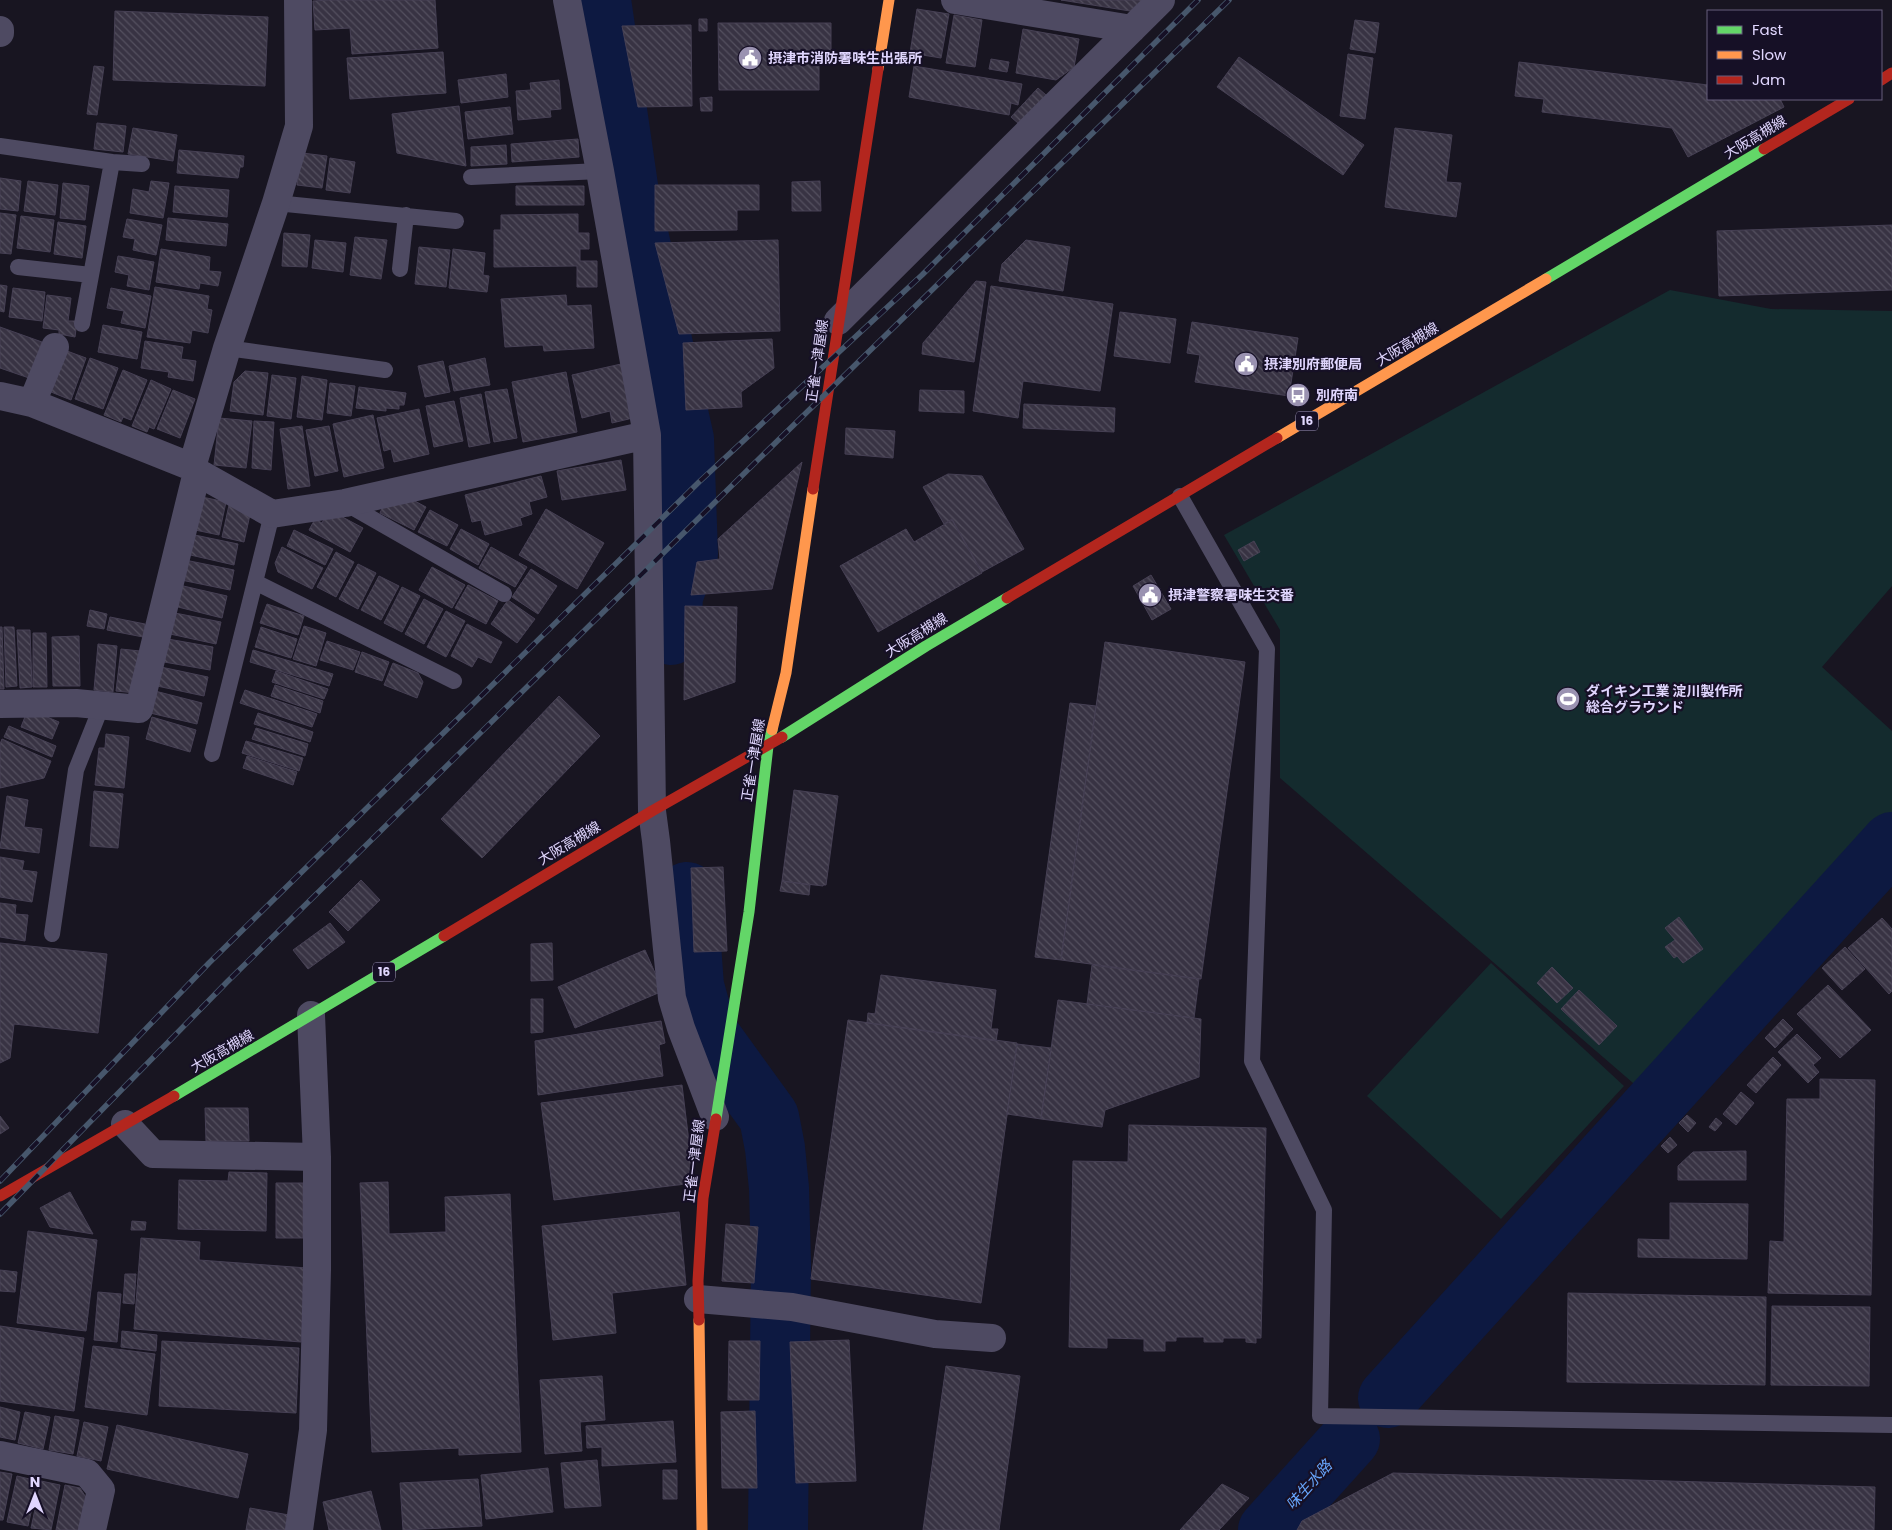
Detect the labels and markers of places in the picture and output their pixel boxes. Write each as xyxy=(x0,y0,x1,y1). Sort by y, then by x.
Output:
public building icon: 摂津市消防署味生出張所 xyxy=(737,45,763,71)
place label: 摂津市消防署味生出張所 xyxy=(768,48,922,68)
public building icon: 摂津別府郵便局 xyxy=(1233,351,1259,377)
place label: 摂津別府郵便局 xyxy=(1264,354,1362,374)
bus stop icon: 別府南 xyxy=(1285,382,1311,408)
place label: 別府南 xyxy=(1316,385,1358,405)
public building icon: 摂津警察署味生交番 xyxy=(1137,582,1163,608)
place label: 摂津警察署味生交番 xyxy=(1168,585,1294,605)
place label: ダイキン工業 淀川製作所 総合グラウンド xyxy=(1586,681,1743,717)
sports icon: ダイキン工業 淀川製作所 総合グラウンド xyxy=(1555,686,1581,712)

